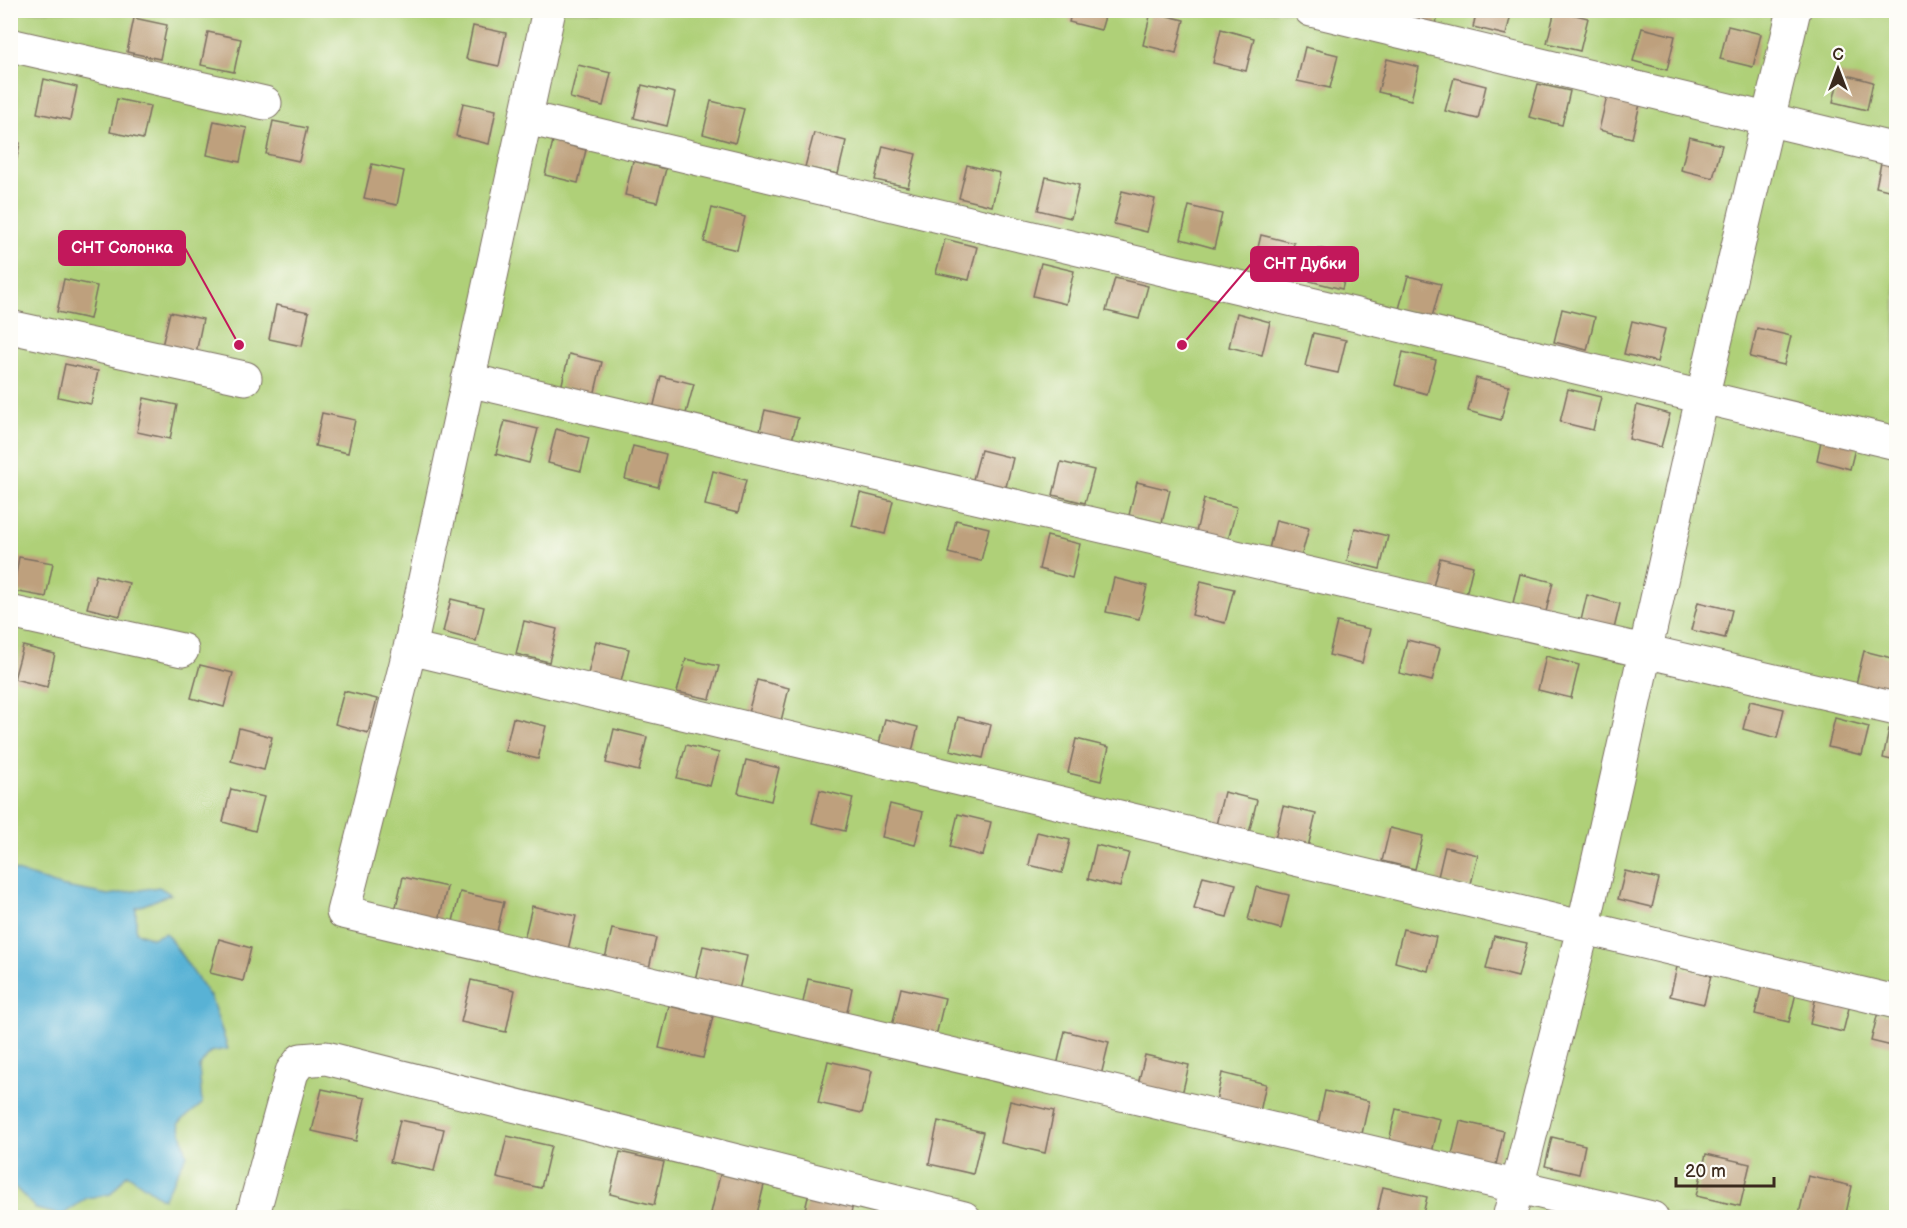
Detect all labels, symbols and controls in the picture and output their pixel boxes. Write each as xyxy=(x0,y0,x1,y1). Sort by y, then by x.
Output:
north arrow xyxy=(1808,39,1868,99)
text: С xyxy=(1832,46,1844,65)
callout: СНТ Солонка xyxy=(59,231,185,265)
text: СНТ Солонка xyxy=(71,239,173,258)
callout: СНТ Дубки xyxy=(1251,247,1358,281)
text: СНТ Дубки xyxy=(1263,255,1347,274)
scale bar xyxy=(1676,1150,1774,1188)
text: 20 m xyxy=(1685,1161,1726,1182)

